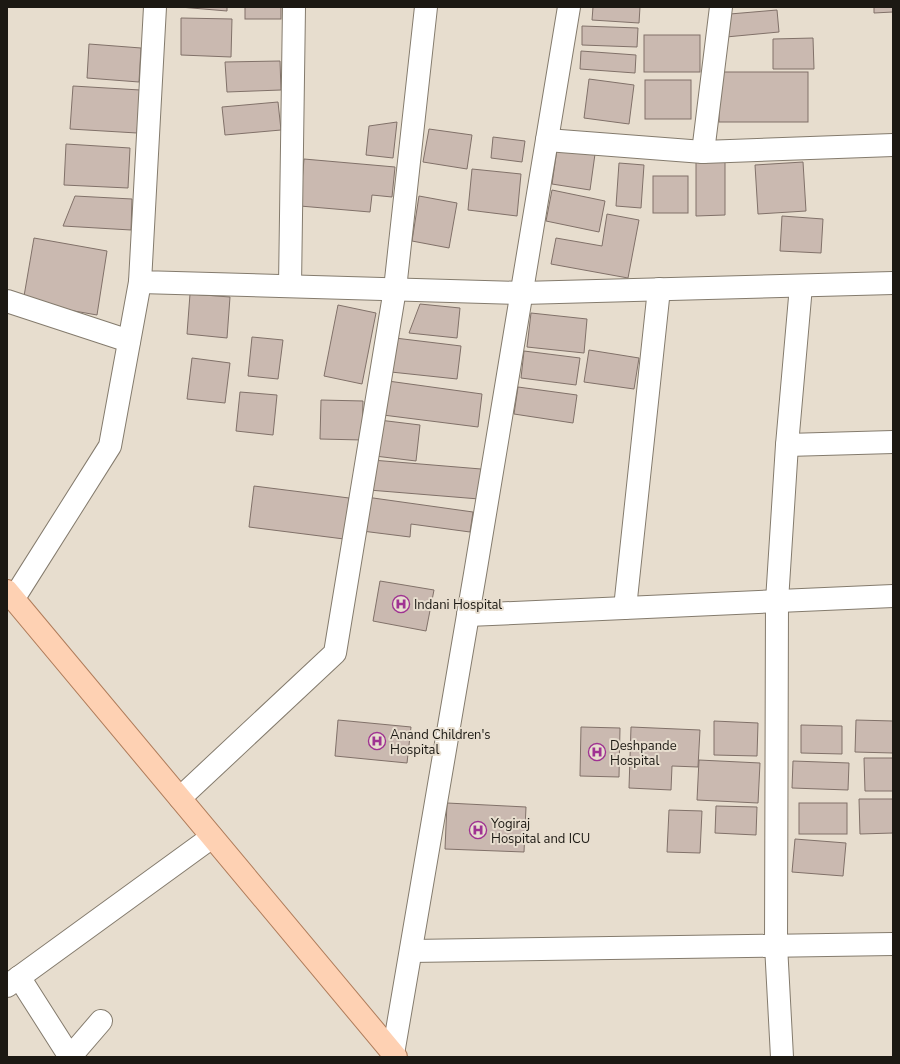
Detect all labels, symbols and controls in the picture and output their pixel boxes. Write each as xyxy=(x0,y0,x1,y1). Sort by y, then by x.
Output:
hospital icon: Indani Hospital xyxy=(391,594,411,614)
place label: Indani Hospital xyxy=(414,596,502,614)
place label: Anand Children's Hospital xyxy=(390,726,491,759)
hospital icon: Anand Children's Hospital xyxy=(367,731,387,751)
place label: Deshpande Hospital xyxy=(610,737,677,770)
hospital icon: Deshpande Hospital xyxy=(587,742,607,762)
place label: Yogiraj Hospital and ICU xyxy=(490,815,590,848)
hospital icon: Yogiraj Hospital and ICU xyxy=(468,820,488,840)

